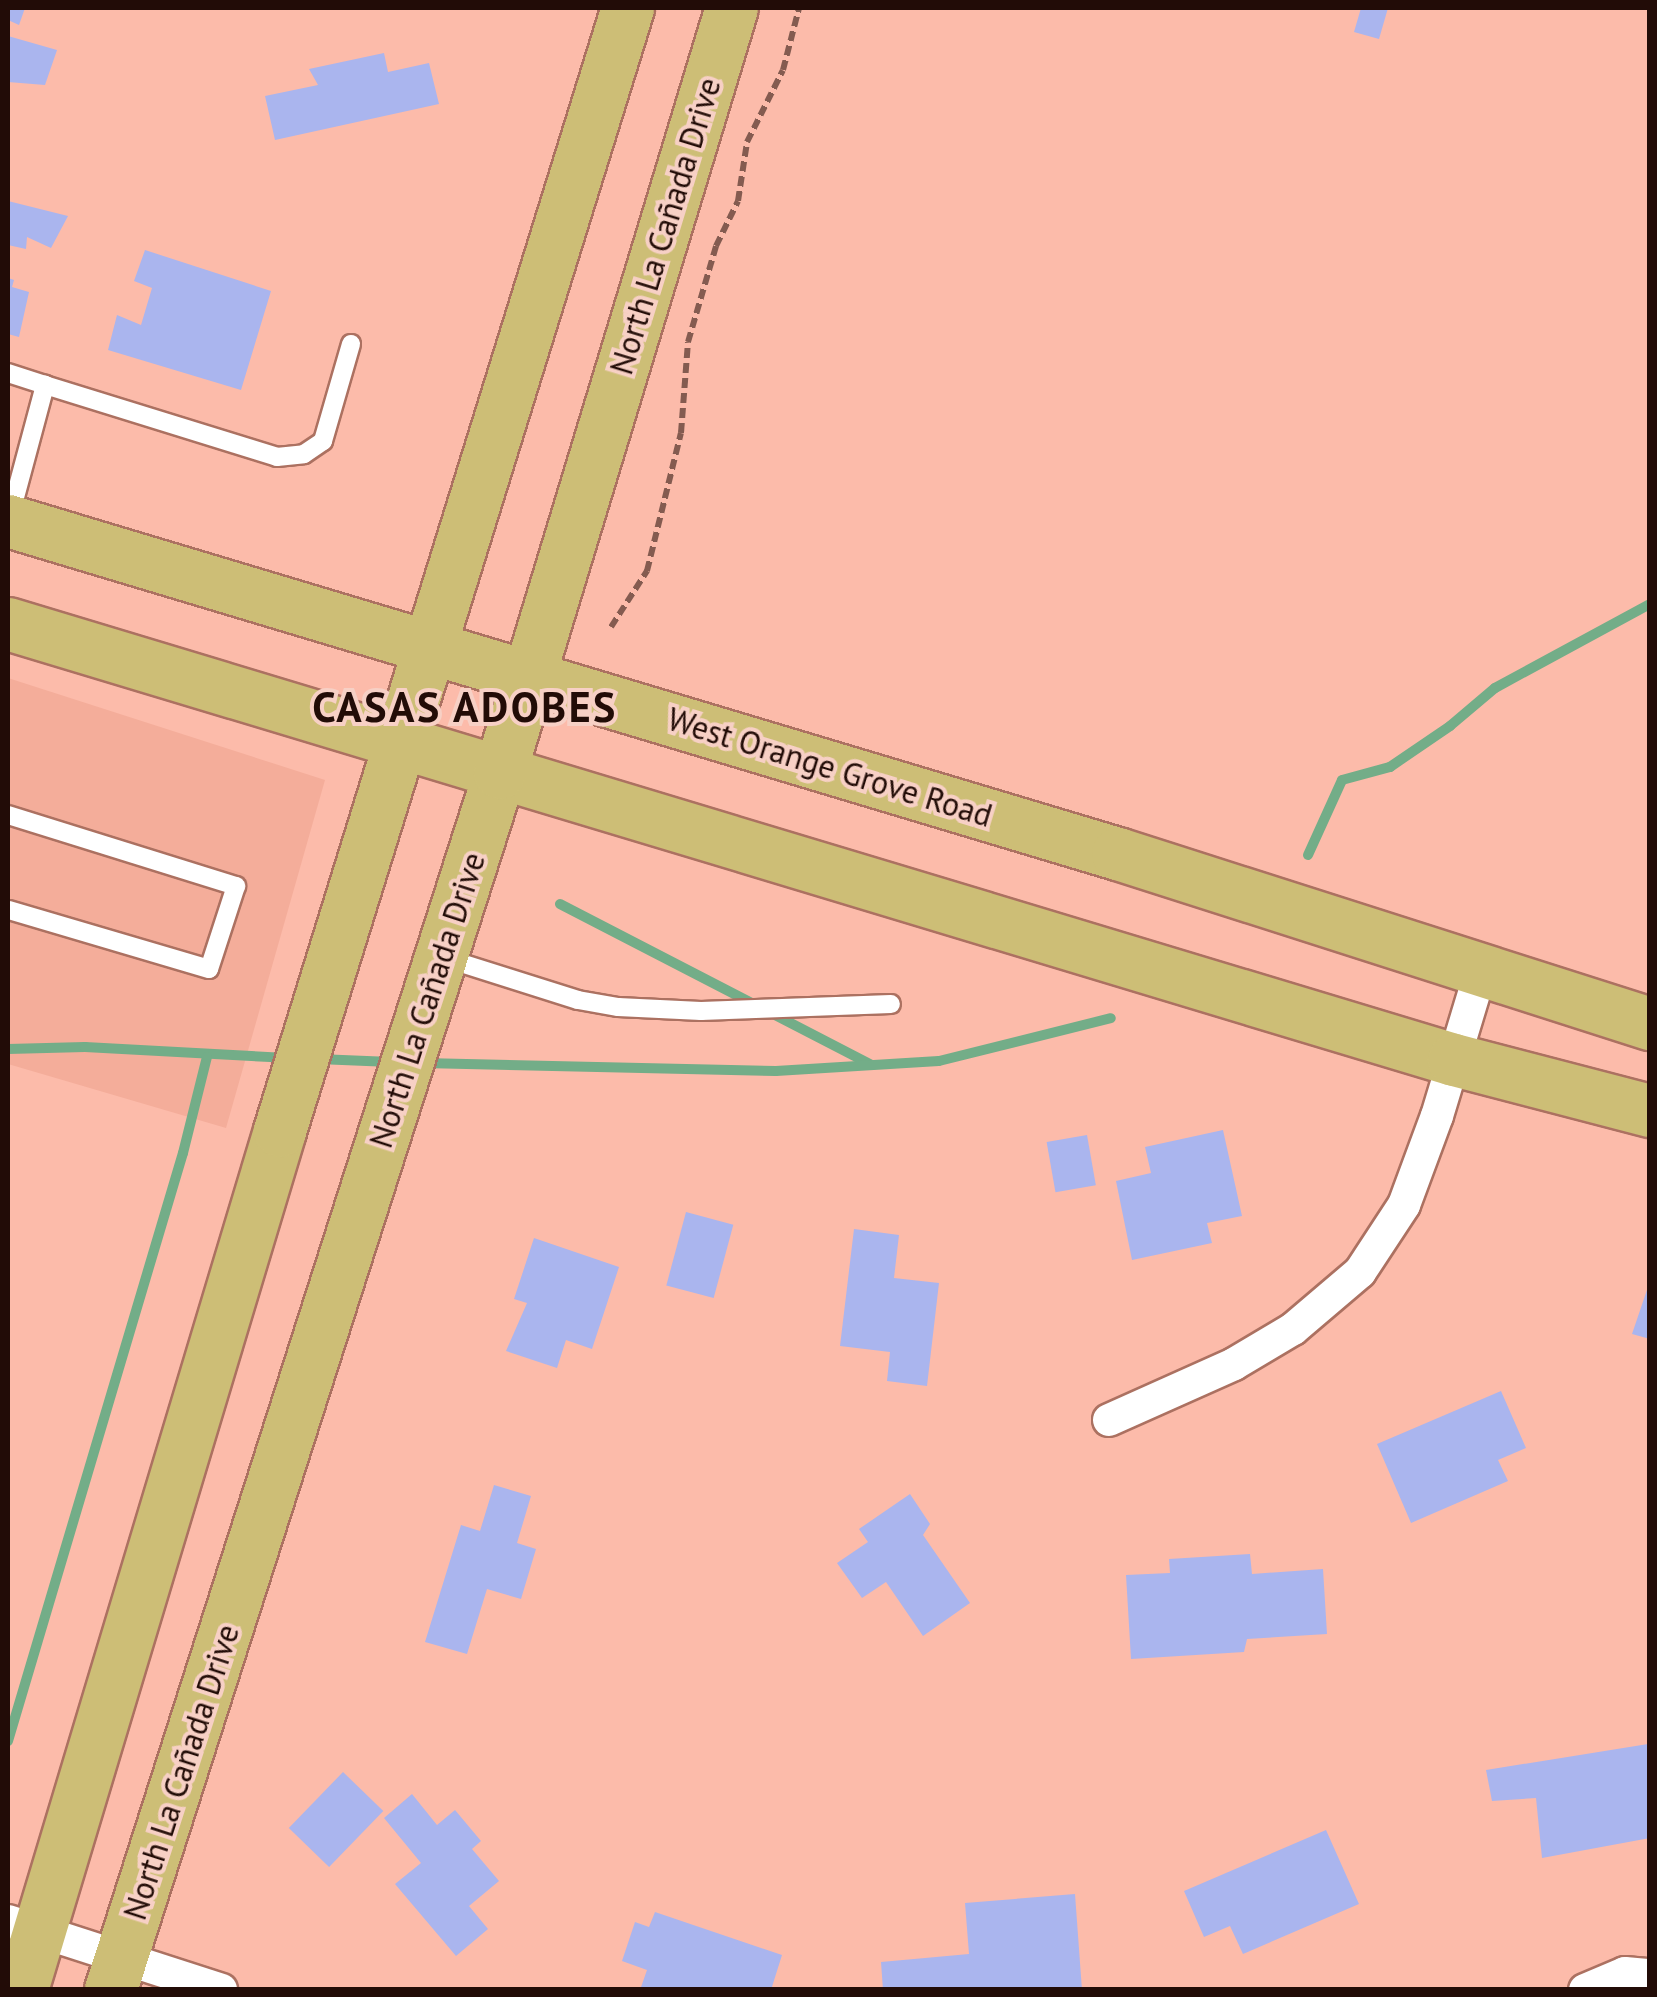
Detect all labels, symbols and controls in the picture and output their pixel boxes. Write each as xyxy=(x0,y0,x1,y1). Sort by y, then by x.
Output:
street label: North La Cañada Drive xyxy=(602,73,728,379)
district label: CASAS ADOBES xyxy=(311,682,619,732)
street label: West Orange Grove Road xyxy=(663,699,997,835)
street label: North La Cañada Drive xyxy=(361,848,493,1152)
street label: North La Cañada Drive xyxy=(115,1620,247,1924)

